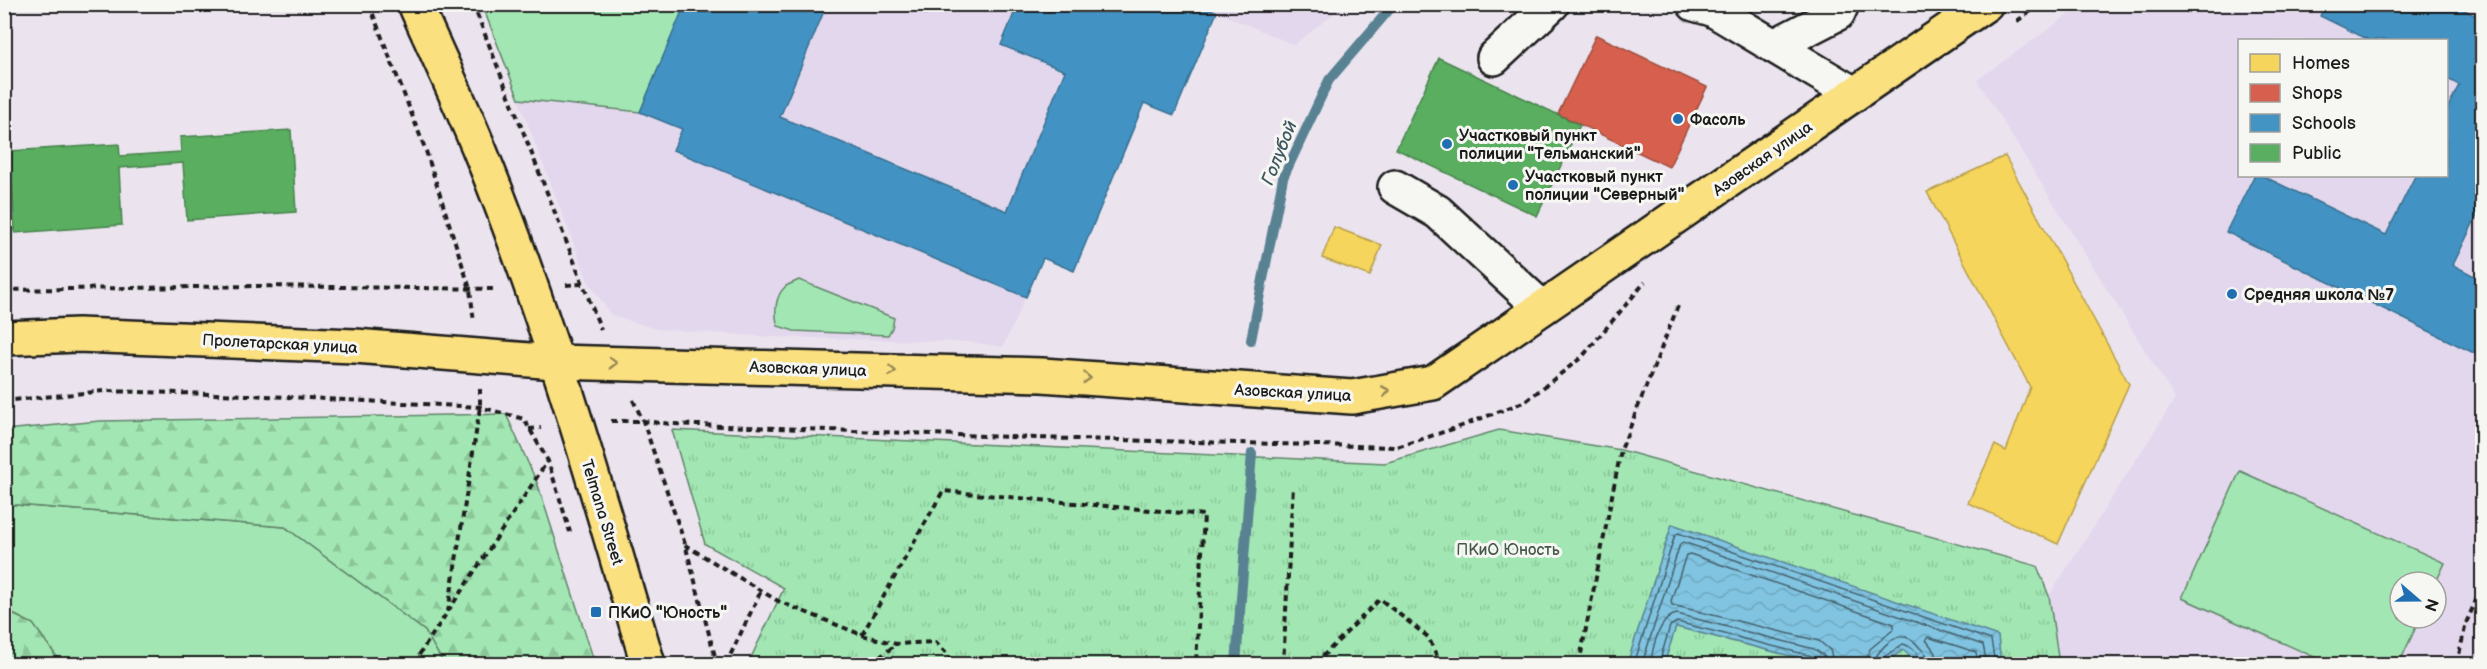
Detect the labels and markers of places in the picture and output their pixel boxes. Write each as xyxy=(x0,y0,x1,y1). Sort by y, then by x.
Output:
place label: Фасоль xyxy=(1690,111,1746,130)
marker: Фасоль xyxy=(1671,112,1685,126)
place label: Участковый пункт полиции "Тельманский" xyxy=(1459,127,1641,164)
marker: Участковый пункт полиции "Тельманский" xyxy=(1440,137,1454,151)
place label: Участковый пункт полиции "Северный" xyxy=(1525,168,1685,205)
marker: Участковый пункт полиции "Северный" xyxy=(1506,178,1520,192)
place label: Средняя школа №7 xyxy=(2244,286,2394,305)
marker: Средняя школа №7 xyxy=(2225,287,2239,301)
place label: ПКиО "Юность" xyxy=(608,604,727,623)
marker: ПКиО "Юность" xyxy=(589,605,603,619)

